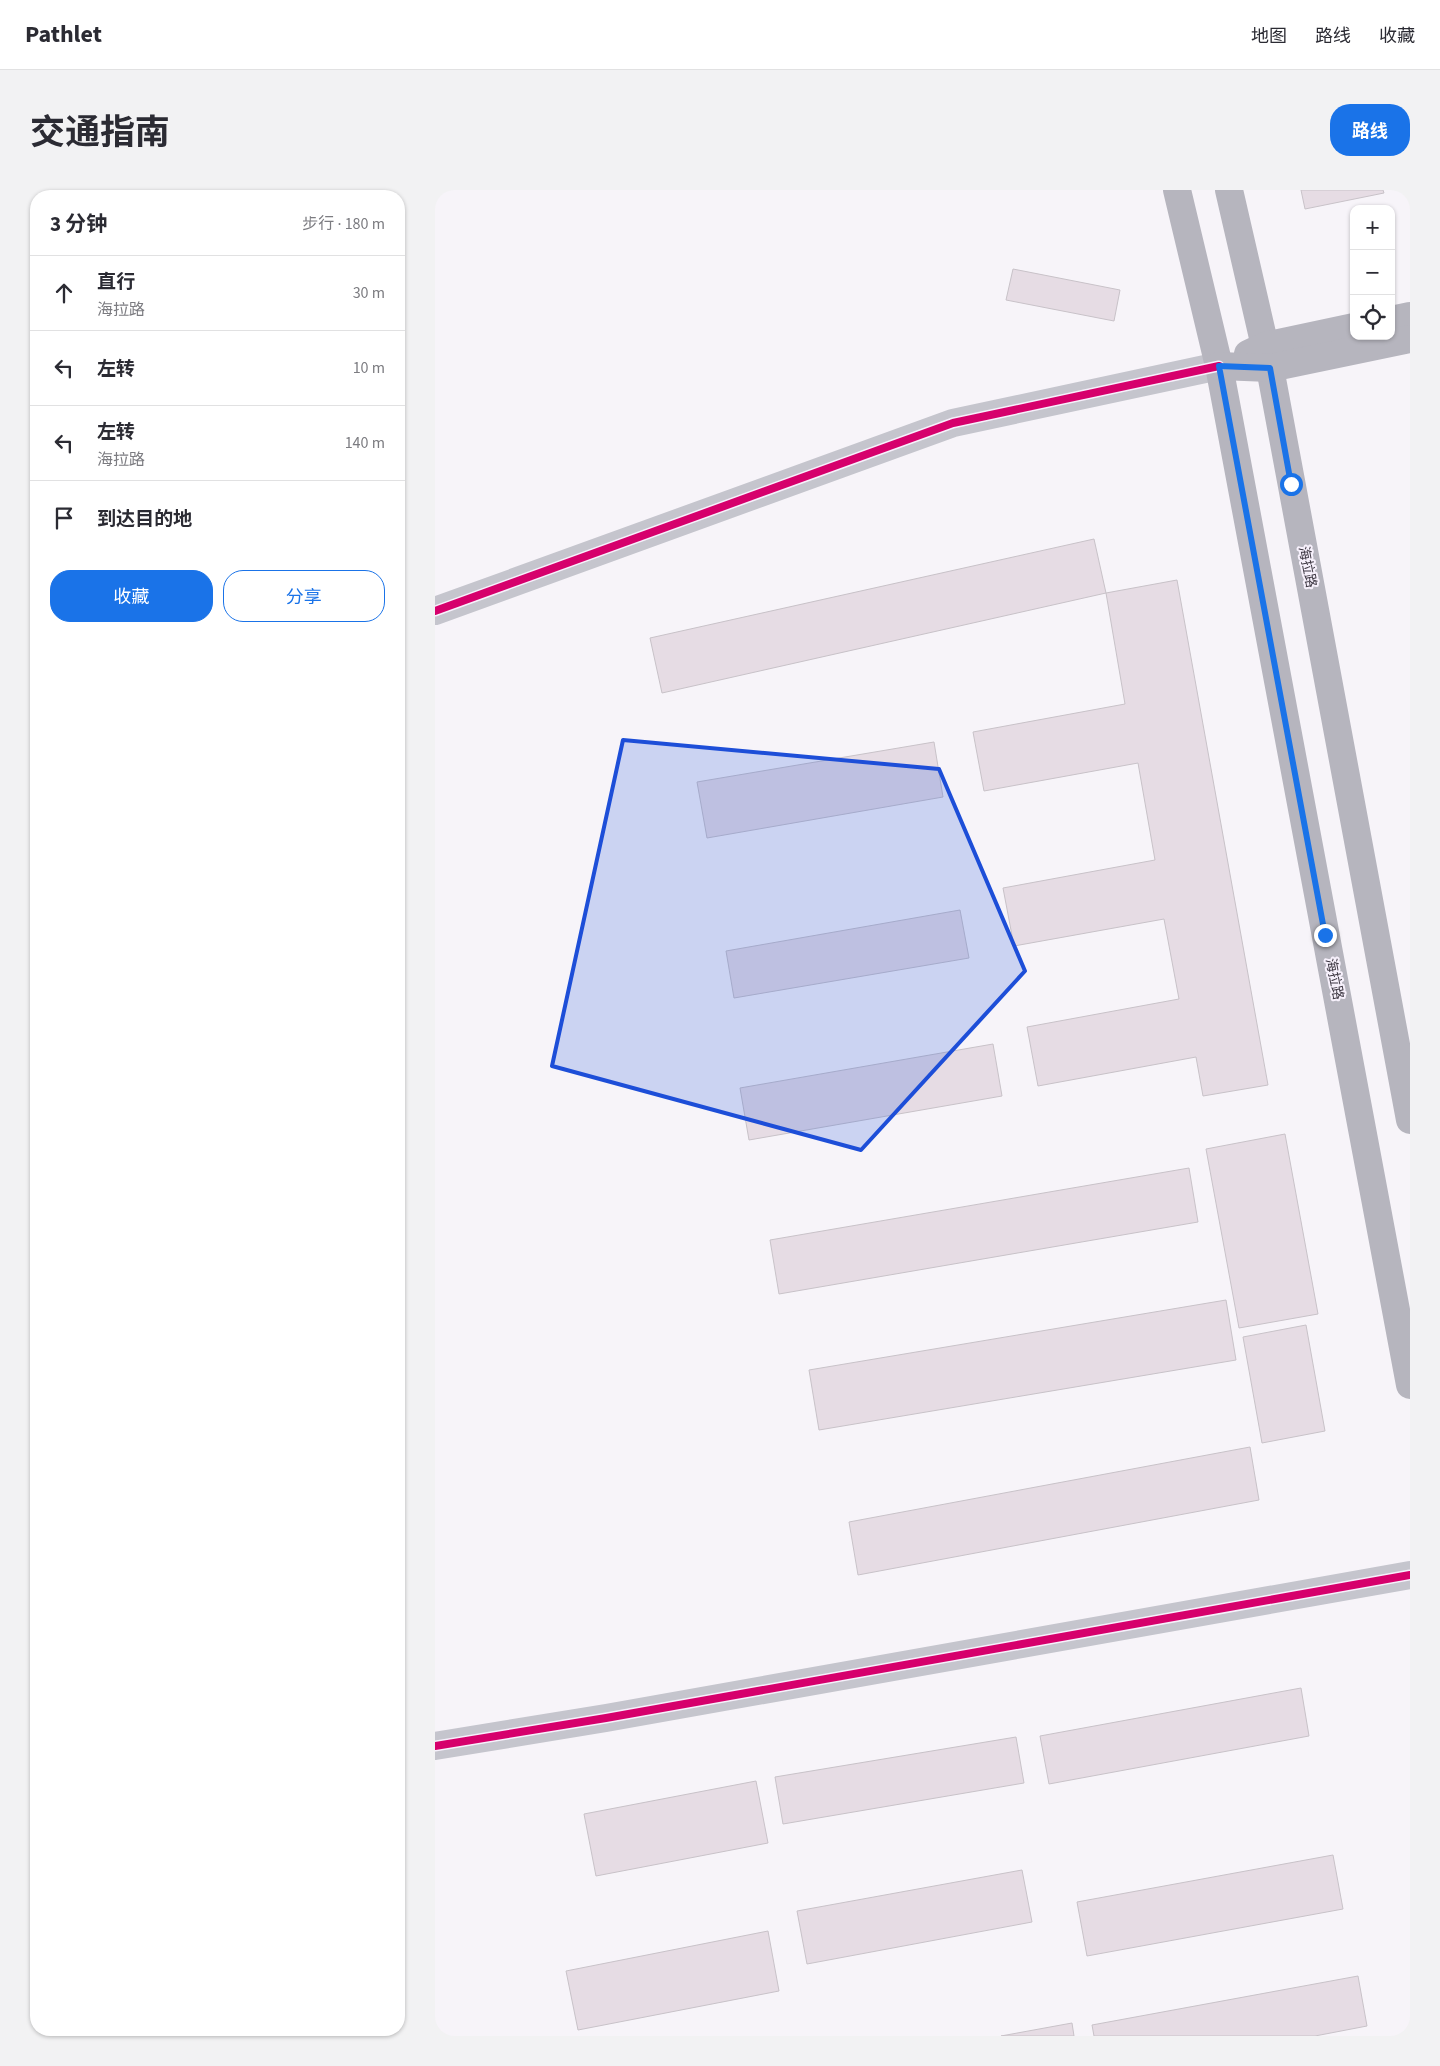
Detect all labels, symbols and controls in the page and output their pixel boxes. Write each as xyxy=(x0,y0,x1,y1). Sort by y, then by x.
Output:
text: Pathlet xyxy=(25,17,102,52)
text: 地图 xyxy=(1251,24,1287,49)
text: 路线 xyxy=(1315,24,1351,49)
text: 收藏 xyxy=(1379,24,1415,49)
button: 路线 xyxy=(1330,104,1410,156)
text: 交通指南 xyxy=(30,108,170,158)
map controls xyxy=(1350,205,1395,340)
button: + xyxy=(1350,205,1395,250)
text: 3 分钟 xyxy=(50,209,107,239)
text: 步行 · 180 m xyxy=(302,213,385,235)
button: − xyxy=(1350,250,1395,295)
text: 直行 xyxy=(97,269,135,296)
icon: ahead xyxy=(50,279,78,307)
text: 30 m xyxy=(353,282,385,304)
button: locate xyxy=(1350,295,1395,340)
text: 海拉路 xyxy=(97,299,145,321)
icon: left xyxy=(50,354,78,382)
text: 左转 xyxy=(97,356,135,383)
text: 10 m xyxy=(353,357,385,379)
text: 左转 xyxy=(97,419,135,446)
icon: left xyxy=(50,429,78,457)
text: 140 m xyxy=(345,432,385,454)
text: 海拉路 xyxy=(97,449,145,471)
route start xyxy=(1280,473,1303,496)
icon: arrive xyxy=(50,504,78,532)
text: 到达目的地 xyxy=(97,506,192,533)
street label: 海拉路 xyxy=(1293,544,1321,590)
button: 收藏 xyxy=(50,570,213,622)
button: 分享 xyxy=(223,570,385,622)
route end xyxy=(1314,924,1337,947)
street label: 海拉路 xyxy=(1320,956,1348,1002)

